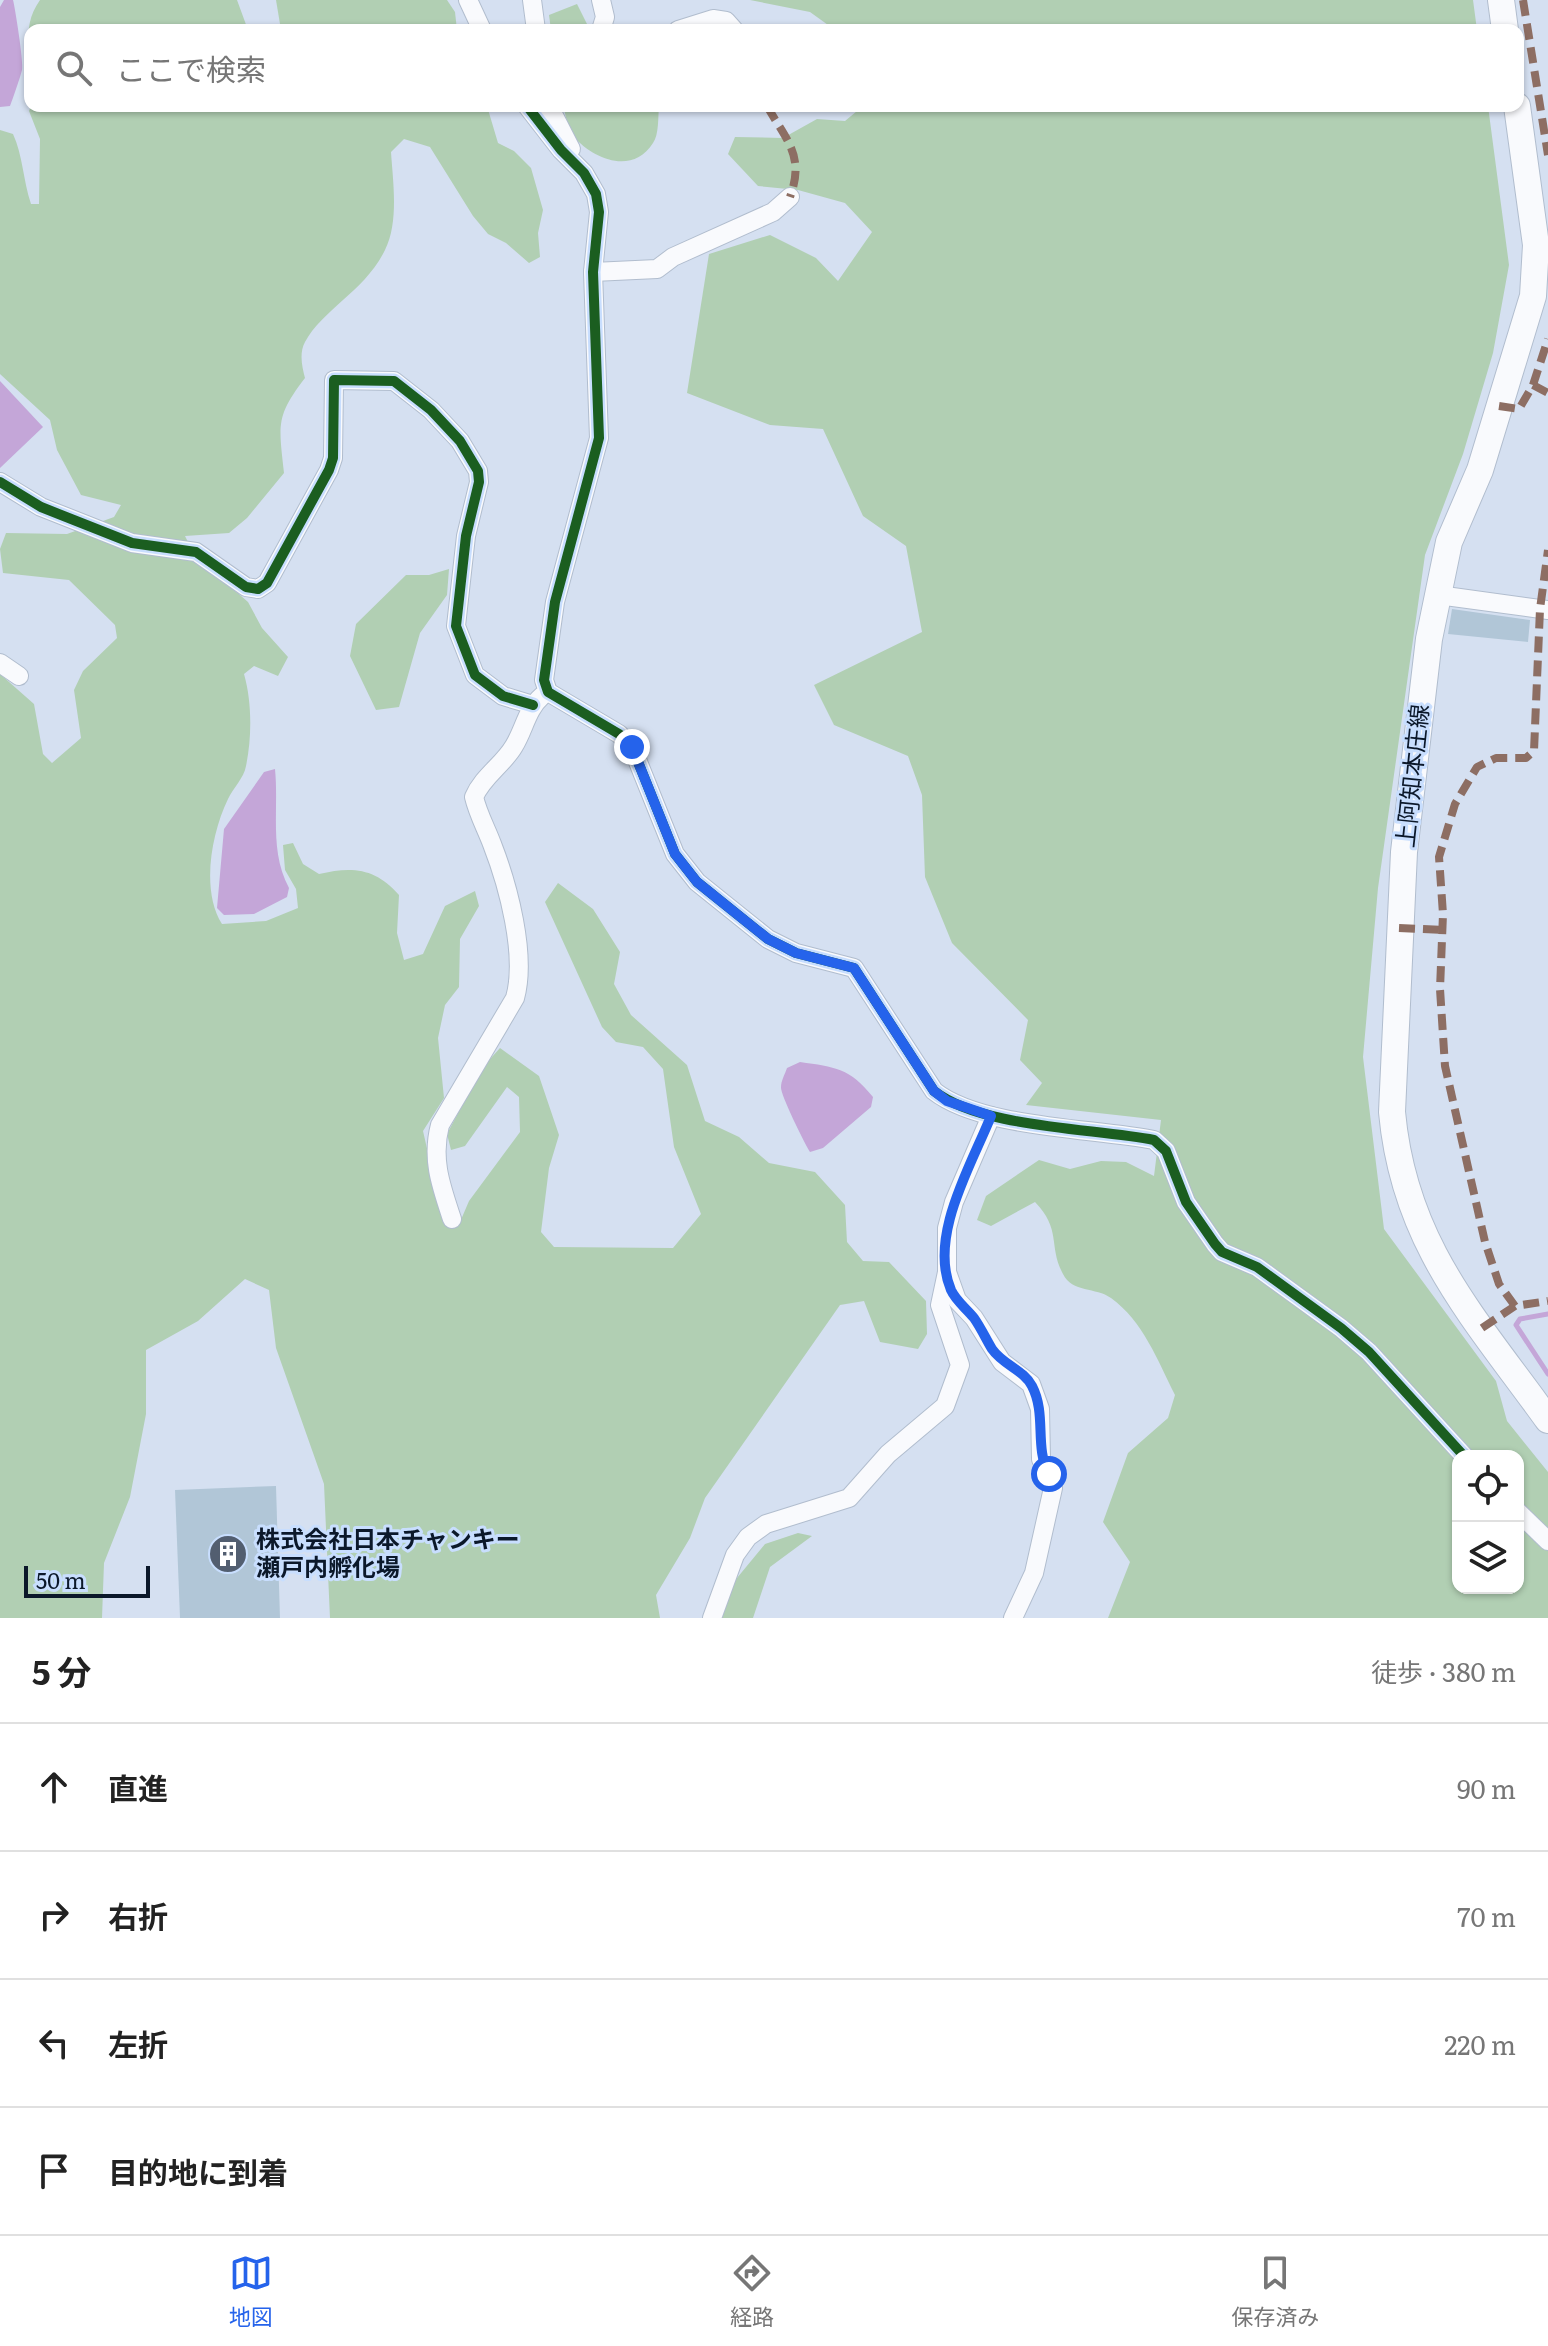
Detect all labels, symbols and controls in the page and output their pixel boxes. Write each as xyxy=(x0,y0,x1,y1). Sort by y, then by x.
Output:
search box xyxy=(24,24,1524,112)
icon: search xyxy=(52,46,96,90)
text: ここで検索 xyxy=(116,46,266,90)
street label: 上阿知本庄線 xyxy=(1386,702,1435,849)
route end xyxy=(614,729,650,765)
map controls xyxy=(1452,1450,1524,1594)
button: locate xyxy=(1452,1450,1524,1522)
route start xyxy=(1031,1456,1067,1492)
place label: 株式会社日本チャンキー 瀬戸内孵化場 xyxy=(256,1520,520,1583)
button: layers xyxy=(1452,1522,1524,1594)
building icon: 株式会社日本チャンキー 瀬戸内孵化場 xyxy=(207,1533,249,1575)
scale bar xyxy=(24,1562,150,1598)
text: 50 m xyxy=(36,1563,86,1596)
text: 5 分 xyxy=(32,1645,91,1695)
text: 徒歩 · 380 m xyxy=(1371,1651,1516,1690)
icon: ahead xyxy=(32,1765,76,1809)
text: 直進 xyxy=(108,1765,168,1809)
text: 90 m xyxy=(1457,1768,1516,1807)
icon: right xyxy=(32,1893,76,1937)
text: 右折 xyxy=(108,1893,168,1937)
text: 70 m xyxy=(1457,1896,1516,1935)
icon: left xyxy=(32,2021,76,2065)
text: 左折 xyxy=(108,2021,168,2065)
text: 220 m xyxy=(1444,2024,1516,2063)
icon: arrive xyxy=(32,2149,76,2193)
text: 目的地に到着 xyxy=(108,2149,288,2193)
tab: 地図 xyxy=(229,2251,273,2332)
tab: 経路 xyxy=(730,2251,774,2332)
tab: 保存済み xyxy=(1231,2251,1319,2332)

